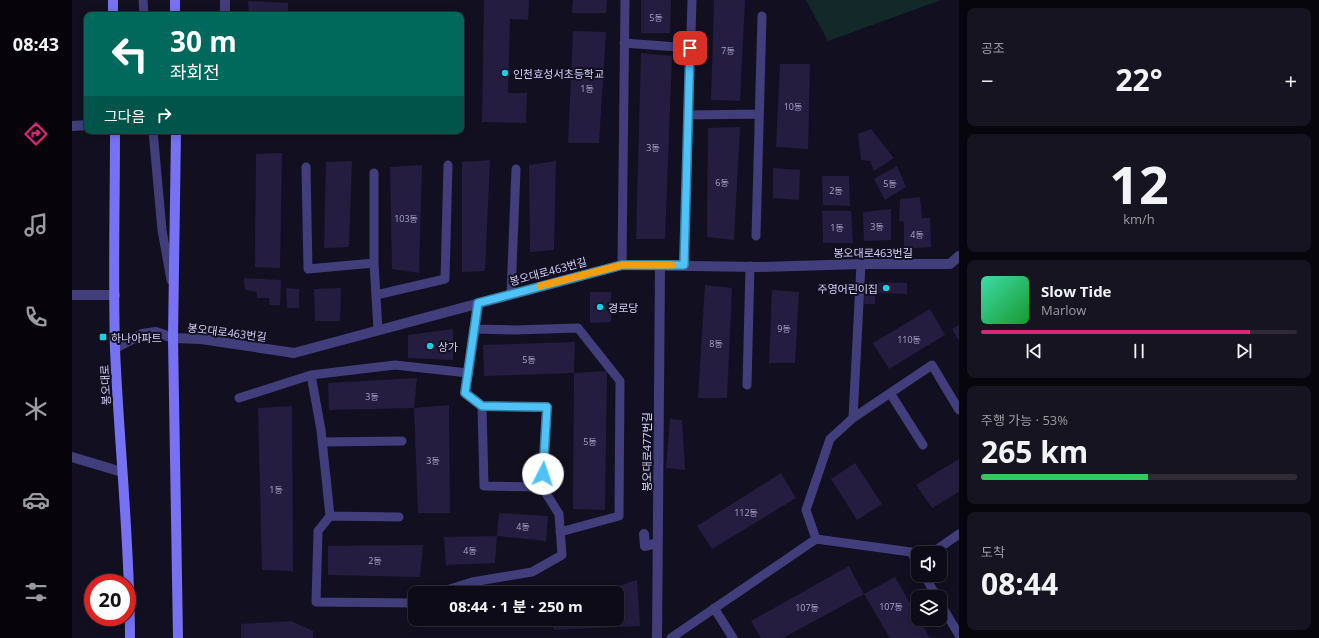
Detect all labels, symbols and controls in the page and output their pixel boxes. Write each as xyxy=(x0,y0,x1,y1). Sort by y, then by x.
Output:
house number: 5동 xyxy=(649,11,663,24)
text: 30 m xyxy=(170,22,237,60)
icon: left xyxy=(104,28,156,80)
pin xyxy=(673,31,707,65)
text: 08:43 xyxy=(13,32,59,56)
icon: arrive xyxy=(679,37,701,59)
text: 공조 xyxy=(981,39,1005,57)
house number: 7동 xyxy=(721,44,735,57)
text: 22° xyxy=(1115,59,1163,100)
text: 좌회전 xyxy=(170,60,220,84)
text: − xyxy=(981,65,994,95)
text: + xyxy=(1284,65,1297,95)
place label: 인천효성서초등학교 xyxy=(513,66,604,81)
marker: 인천효성서초등학교 xyxy=(500,68,510,78)
house number: 1동 xyxy=(580,82,594,95)
house number: 10동 xyxy=(784,100,802,113)
icon: right xyxy=(153,104,175,126)
text: 그다음 xyxy=(104,106,145,126)
icon: directions xyxy=(22,120,50,148)
house number: 3동 xyxy=(646,141,660,154)
text: 12 xyxy=(1109,148,1169,219)
house number: 6동 xyxy=(715,176,729,189)
house number: 5동 xyxy=(883,177,897,190)
house number: 2동 xyxy=(829,184,843,197)
text: km/h xyxy=(1123,210,1155,228)
icon: music xyxy=(22,211,50,239)
house number: 103동 xyxy=(394,212,418,225)
house number: 3동 xyxy=(870,220,884,233)
house number: 1동 xyxy=(830,221,844,234)
house number: 4동 xyxy=(910,228,924,241)
street label: 봉오대로463번길 xyxy=(833,245,913,260)
street label: 봉오대로463번길 xyxy=(508,253,588,289)
place label: 주영어린이집 xyxy=(817,281,878,296)
text: Slow Tide xyxy=(1041,281,1111,301)
marker: 주영어린이집 xyxy=(881,283,891,293)
place label: 경로당 xyxy=(608,300,638,315)
text: Marlow xyxy=(1041,301,1086,319)
marker: 경로당 xyxy=(595,302,605,312)
icon: phone xyxy=(22,303,50,331)
street label: 봉오대로463번길 xyxy=(187,320,267,344)
house number: 9동 xyxy=(777,322,791,335)
place label: 하나아파트 xyxy=(111,330,162,345)
marker: 하나아파트 xyxy=(98,332,108,342)
house number: 110동 xyxy=(897,333,921,346)
house number: 8동 xyxy=(709,337,723,350)
place label: 상가 xyxy=(438,339,458,354)
icon: previous xyxy=(1023,340,1045,362)
icon: pause xyxy=(1128,340,1150,362)
icon: next xyxy=(1233,340,1255,362)
marker: 상가 xyxy=(425,341,435,351)
house number: 5동 xyxy=(522,353,536,366)
street label: 봉오대로 xyxy=(96,364,114,406)
house number: 3동 xyxy=(365,390,379,403)
icon: climate xyxy=(22,395,50,423)
text: 주행 가능 · 53% xyxy=(981,411,1068,429)
street label: 봉오대로477번길 xyxy=(639,412,654,492)
text: 265 km xyxy=(981,431,1088,472)
house number: 5동 xyxy=(583,435,597,448)
position arrow xyxy=(522,453,564,495)
house number: 3동 xyxy=(426,454,440,467)
house number: 1동 xyxy=(269,483,283,496)
icon: car xyxy=(22,486,50,514)
house number: 112동 xyxy=(734,506,758,519)
house number: 4동 xyxy=(516,520,530,533)
text: 도착 xyxy=(981,543,1005,561)
house number: 4동 xyxy=(463,544,477,557)
map controls xyxy=(911,546,947,626)
button: sound xyxy=(911,546,947,582)
house number: 2동 xyxy=(368,554,382,567)
text: 08:44 xyxy=(981,563,1058,604)
speed limit sign: 20 xyxy=(84,574,136,626)
icon: filters xyxy=(22,578,50,606)
button: layers xyxy=(911,590,947,626)
text: 08:44 · 1 분 · 250 m xyxy=(449,596,583,616)
house number: 107동 xyxy=(879,600,903,613)
house number: 107동 xyxy=(795,601,819,614)

